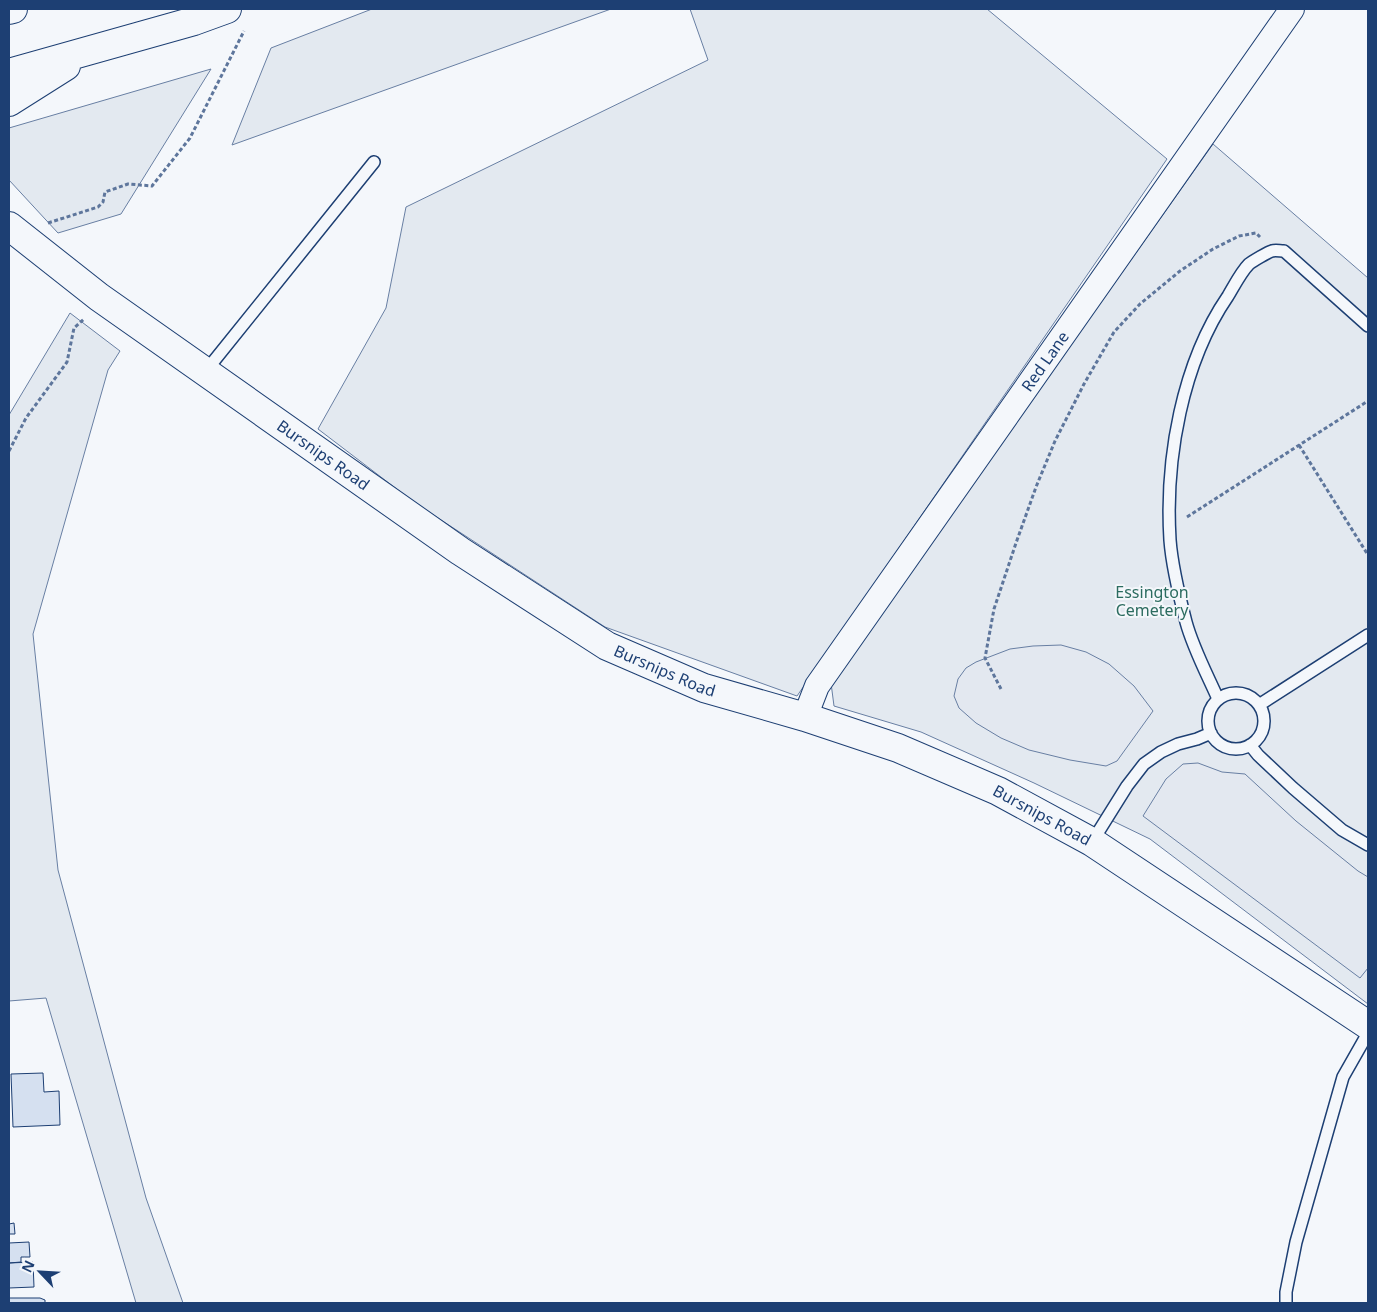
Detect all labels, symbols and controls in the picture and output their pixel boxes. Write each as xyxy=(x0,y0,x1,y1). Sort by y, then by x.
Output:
street label: Red Lane xyxy=(1016,327,1074,396)
street label: Bursnips Road xyxy=(273,415,374,495)
park label: Essington Cemetery xyxy=(1115,581,1189,621)
street label: Bursnips Road xyxy=(610,639,718,702)
street label: Bursnips Road xyxy=(989,779,1095,851)
north arrow xyxy=(15,1247,65,1297)
text: N xyxy=(17,1257,39,1275)

